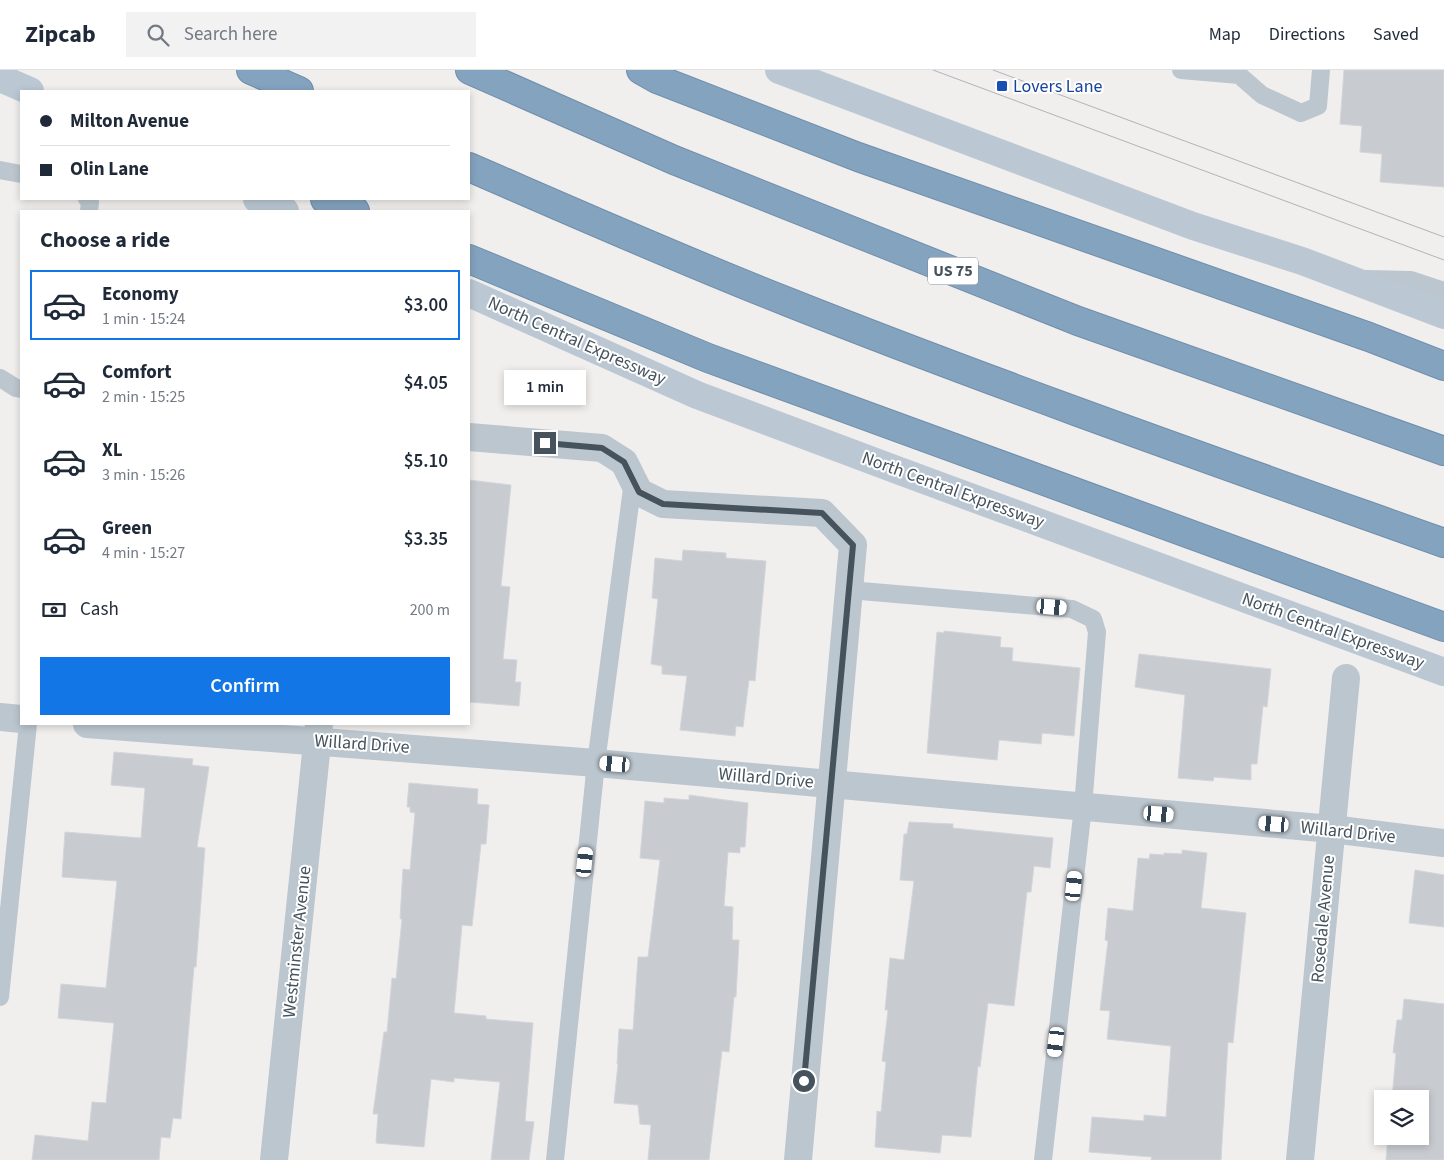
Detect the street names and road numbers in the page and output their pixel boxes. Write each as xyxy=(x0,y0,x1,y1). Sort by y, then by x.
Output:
road number: US 75 xyxy=(928,258,978,285)
street label: North Central Expressway xyxy=(484,290,671,392)
street label: North Central Expressway xyxy=(858,445,1048,535)
street label: North Central Expressway xyxy=(1238,586,1428,676)
street label: Willard Drive xyxy=(313,728,411,760)
street label: Willard Drive xyxy=(717,761,815,795)
street label: Willard Drive xyxy=(1299,815,1397,849)
street label: Rosedale Avenue xyxy=(1305,854,1341,984)
street label: Westminster Avenue xyxy=(277,865,317,1019)

